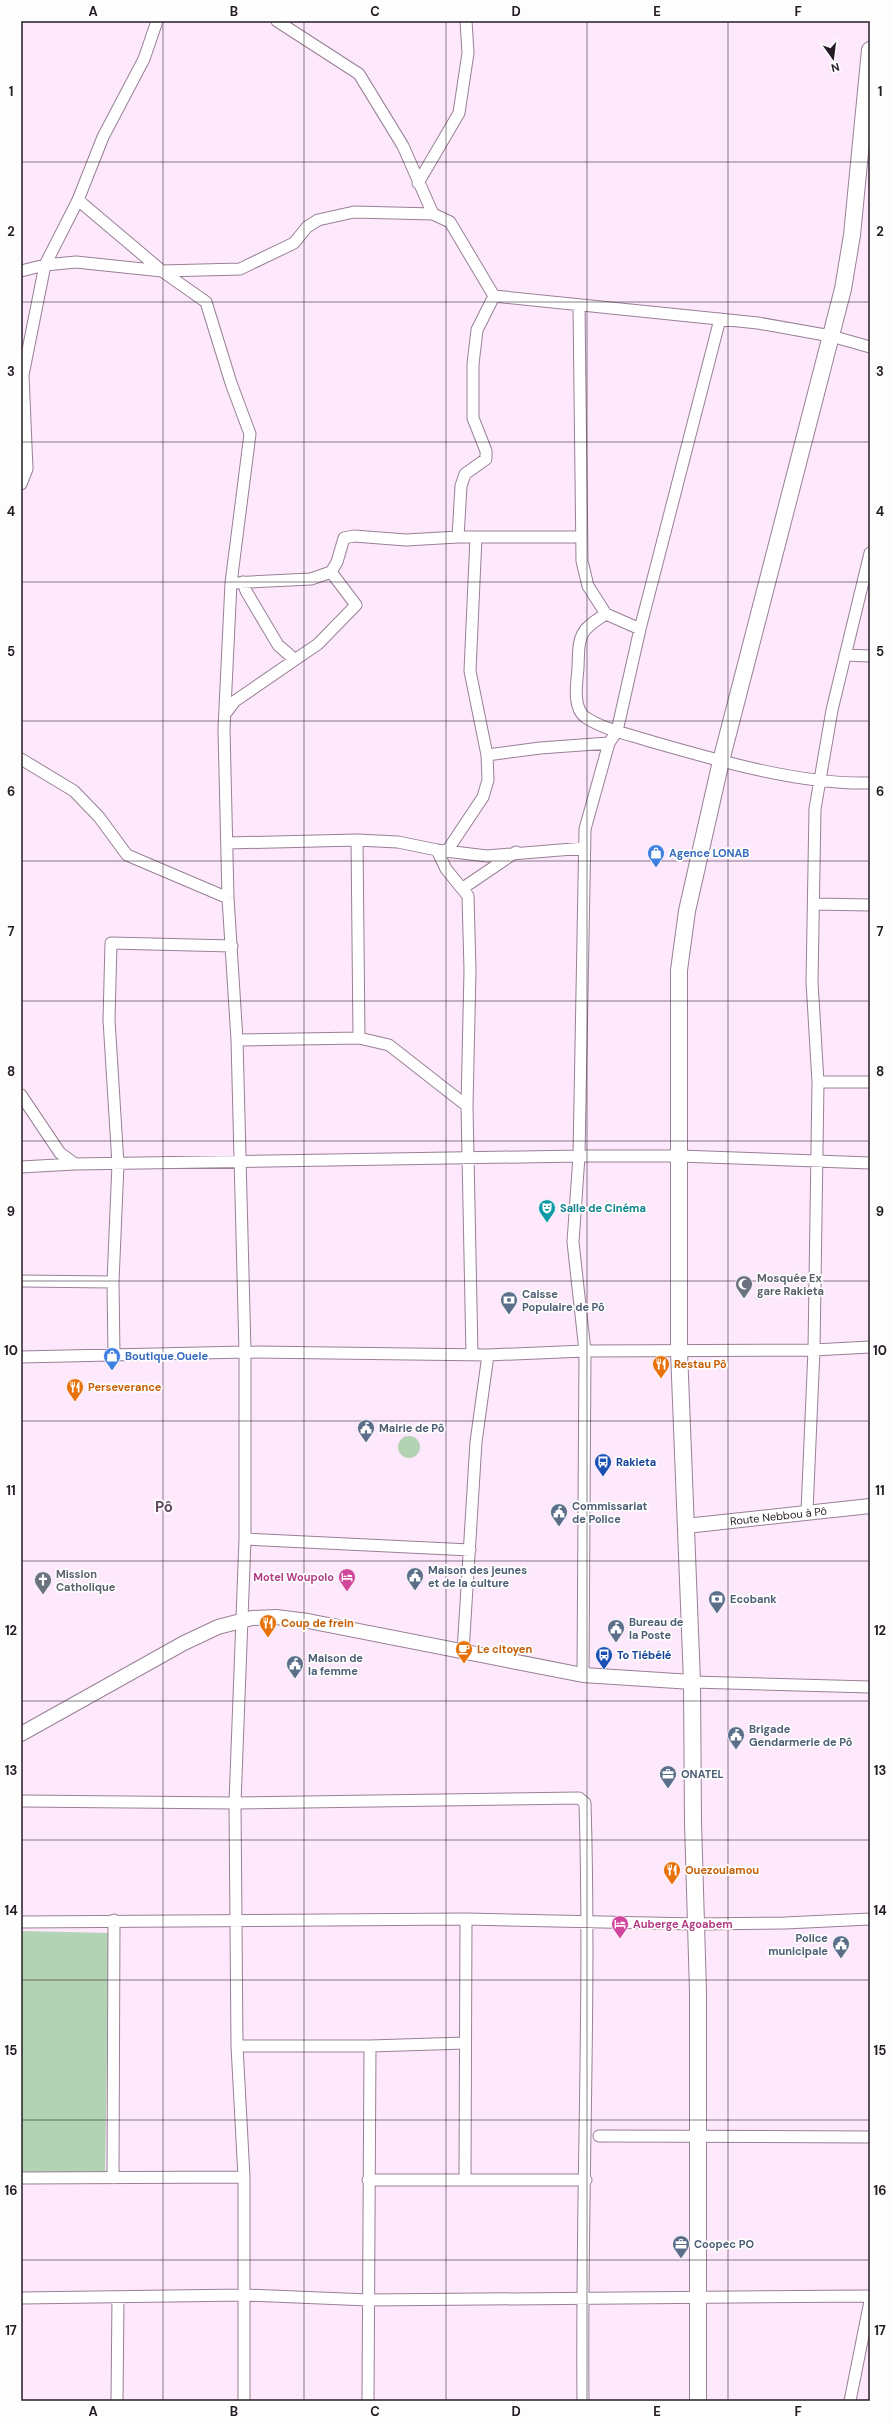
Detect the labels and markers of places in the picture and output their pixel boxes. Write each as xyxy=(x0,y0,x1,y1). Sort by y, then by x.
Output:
shop icon: Agence LONAB xyxy=(646,843,666,868)
place label: Agence LONAB xyxy=(669,846,749,860)
theatre icon: Salle de Cinéma xyxy=(537,1198,557,1223)
place label: Salle de Cinéma xyxy=(560,1201,646,1215)
place label: Mosquée Ex gare Rakieta xyxy=(757,1271,824,1298)
mosque icon: Mosquée Ex gare Rakieta xyxy=(734,1274,754,1299)
place label: Caisse Populaire de Pô xyxy=(522,1287,605,1314)
bank icon: Caisse Populaire de Pô xyxy=(499,1290,519,1315)
shop icon: Boutique Ouele xyxy=(102,1346,122,1371)
place label: Boutique Ouele xyxy=(125,1349,208,1363)
restaurant icon: Restau Pô xyxy=(651,1354,671,1379)
place label: Restau Pô xyxy=(674,1357,727,1371)
restaurant icon: Perseverance xyxy=(65,1377,85,1402)
place label: Perseverance xyxy=(88,1380,162,1394)
public building icon: Mairie de Pô xyxy=(356,1418,376,1443)
place label: Mairie de Pô xyxy=(379,1421,445,1435)
bus stop icon: Rakieta xyxy=(593,1452,613,1477)
place label: Rakieta xyxy=(616,1455,656,1469)
place label: Commissariat de Police xyxy=(572,1499,648,1526)
public building icon: Commissariat de Police xyxy=(549,1502,569,1527)
place label: Maison des jeunes et de la culture xyxy=(428,1563,527,1590)
public building icon: Maison des jeunes et de la culture xyxy=(405,1566,425,1591)
place label: Mission Catholique xyxy=(56,1567,116,1594)
hotel icon: Motel Woupolo xyxy=(337,1567,357,1592)
church icon: Mission Catholique xyxy=(33,1570,53,1595)
place label: Motel Woupolo xyxy=(253,1570,334,1584)
bank icon: Ecobank xyxy=(707,1589,727,1614)
place label: Ecobank xyxy=(730,1592,777,1606)
restaurant icon: Coup de frein xyxy=(258,1613,278,1638)
place label: Bureau de la Poste xyxy=(629,1615,684,1642)
place label: Coup de frein xyxy=(281,1616,354,1630)
public building icon: Bureau de la Poste xyxy=(606,1618,626,1643)
cafe icon: Le citoyen xyxy=(454,1639,474,1664)
place label: Le citoyen xyxy=(477,1642,532,1656)
bus stop icon: To Tiébélé xyxy=(594,1645,614,1670)
place label: To Tiébélé xyxy=(617,1648,672,1662)
place label: Maison de la femme xyxy=(308,1651,363,1678)
public building icon: Maison de la femme xyxy=(285,1654,305,1679)
place label: Brigade Gendarmerie de Pô xyxy=(749,1722,853,1749)
public building icon: Brigade Gendarmerie de Pô xyxy=(726,1725,746,1750)
office icon: ONATEL xyxy=(658,1764,678,1789)
place label: ONATEL xyxy=(681,1767,724,1781)
restaurant icon: Ouezoulamou xyxy=(662,1860,682,1885)
place label: Ouezoulamou xyxy=(685,1863,759,1877)
hotel icon: Auberge Agoabem xyxy=(610,1914,630,1939)
place label: Auberge Agoabem xyxy=(633,1917,733,1931)
place label: Police municipale xyxy=(768,1931,828,1958)
public building icon: Police municipale xyxy=(831,1934,851,1959)
office icon: Coopec PO xyxy=(671,2234,691,2259)
place label: Coopec PO xyxy=(694,2237,754,2251)

